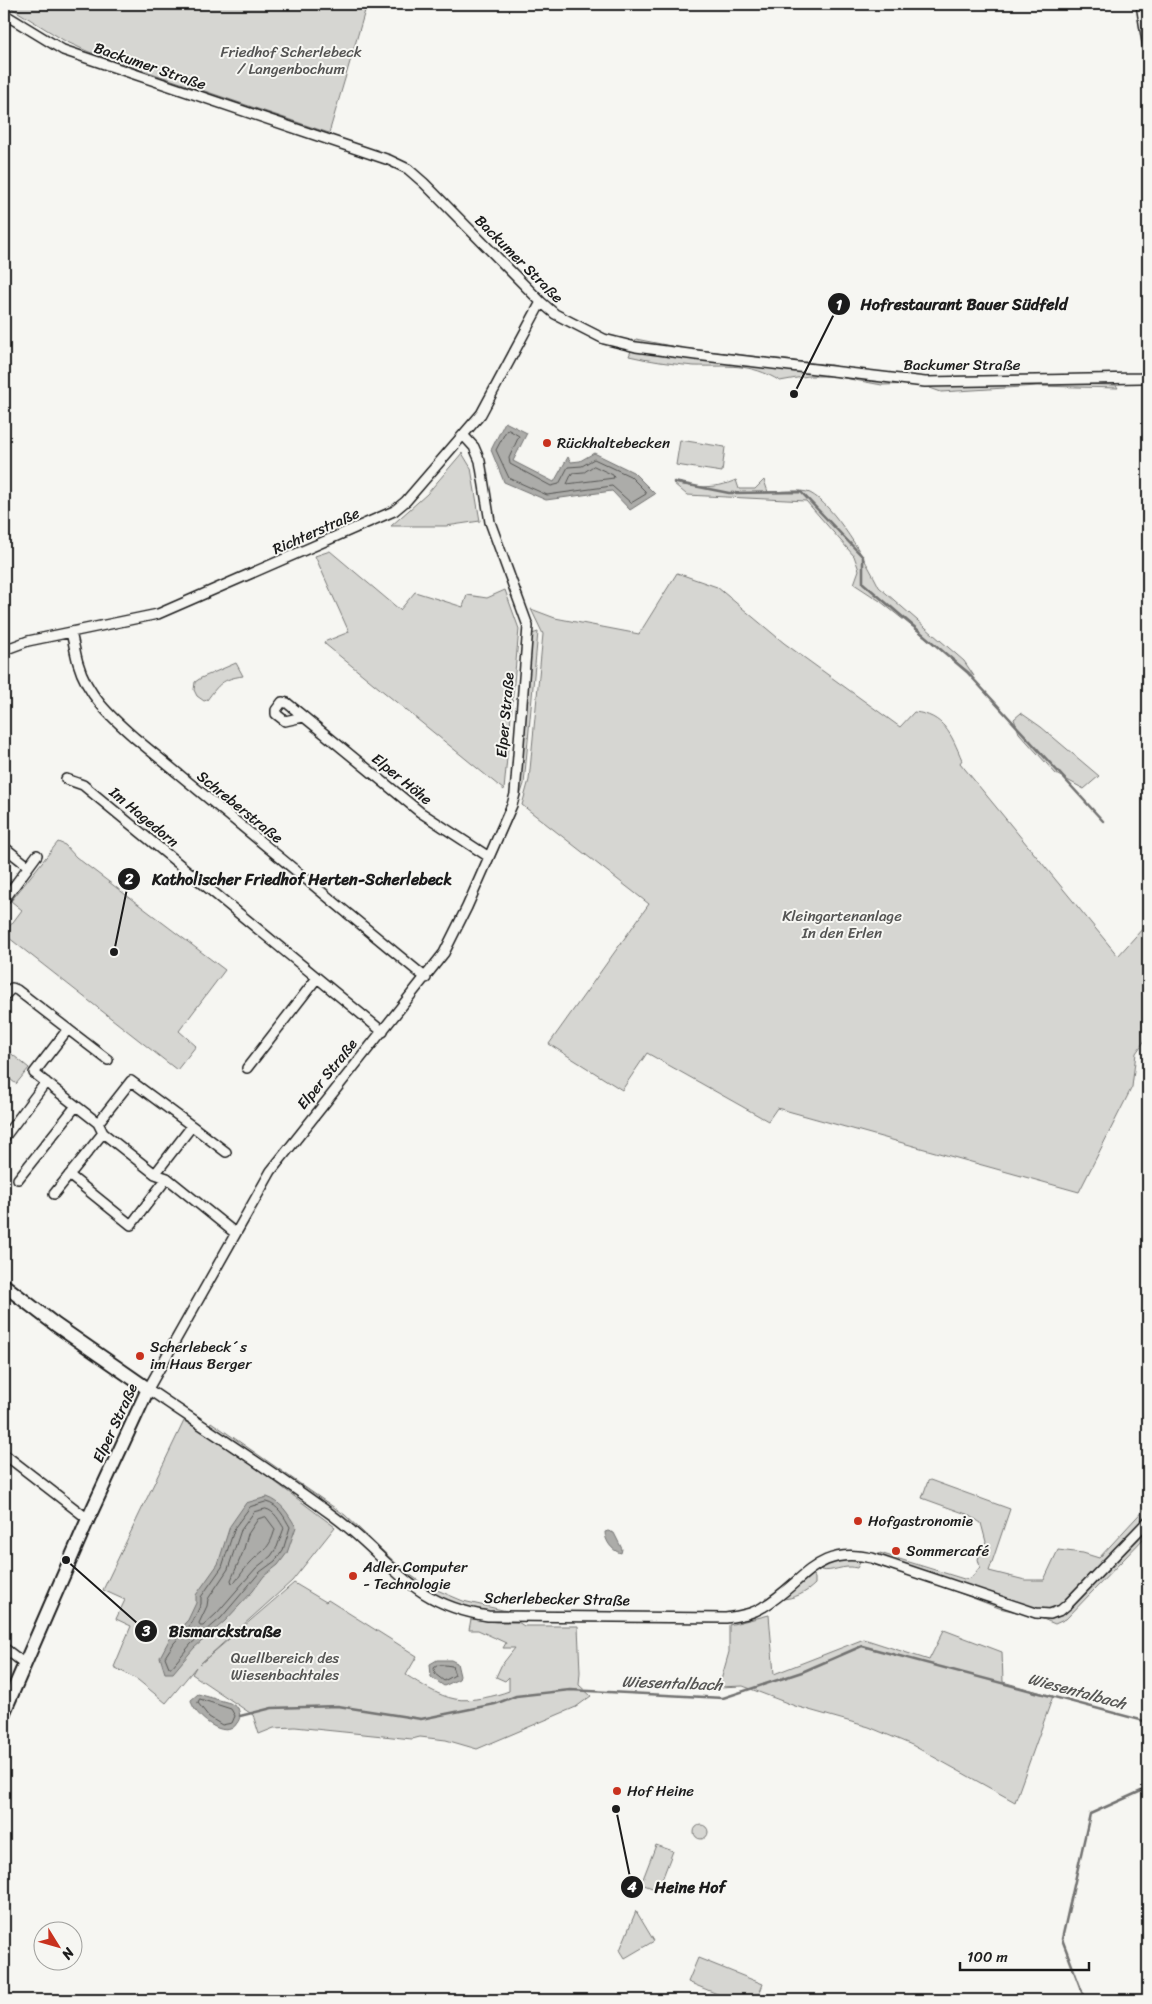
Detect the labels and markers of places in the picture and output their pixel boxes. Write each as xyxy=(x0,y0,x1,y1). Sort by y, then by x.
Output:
callout: Hofrestaurant Bauer Südfeld xyxy=(826,289,1077,320)
place label: Rückhaltebecken xyxy=(557,430,670,456)
marker: Rückhaltebecken xyxy=(541,437,553,449)
callout: Katholischer Friedhof Herten-Scherlebeck xyxy=(117,864,463,895)
place label: Scherlebeck´s im Haus Berger xyxy=(150,1334,252,1377)
marker: Scherlebeck´s im Haus Berger xyxy=(134,1350,146,1362)
place label: Hofgastronomie xyxy=(868,1508,973,1534)
marker: Hofgastronomie xyxy=(852,1515,864,1527)
place label: Sommercafé xyxy=(906,1538,989,1564)
marker: Sommercafé xyxy=(890,1545,902,1557)
place label: Adler Computer - Technologie xyxy=(362,1554,468,1597)
marker: Adler Computer - Technologie xyxy=(347,1570,359,1582)
callout: Bismarckstraße xyxy=(133,1616,291,1647)
place label: Hof Heine xyxy=(627,1778,694,1804)
marker: Hof Heine xyxy=(611,1785,623,1797)
callout: Heine Hof xyxy=(620,1871,736,1902)

